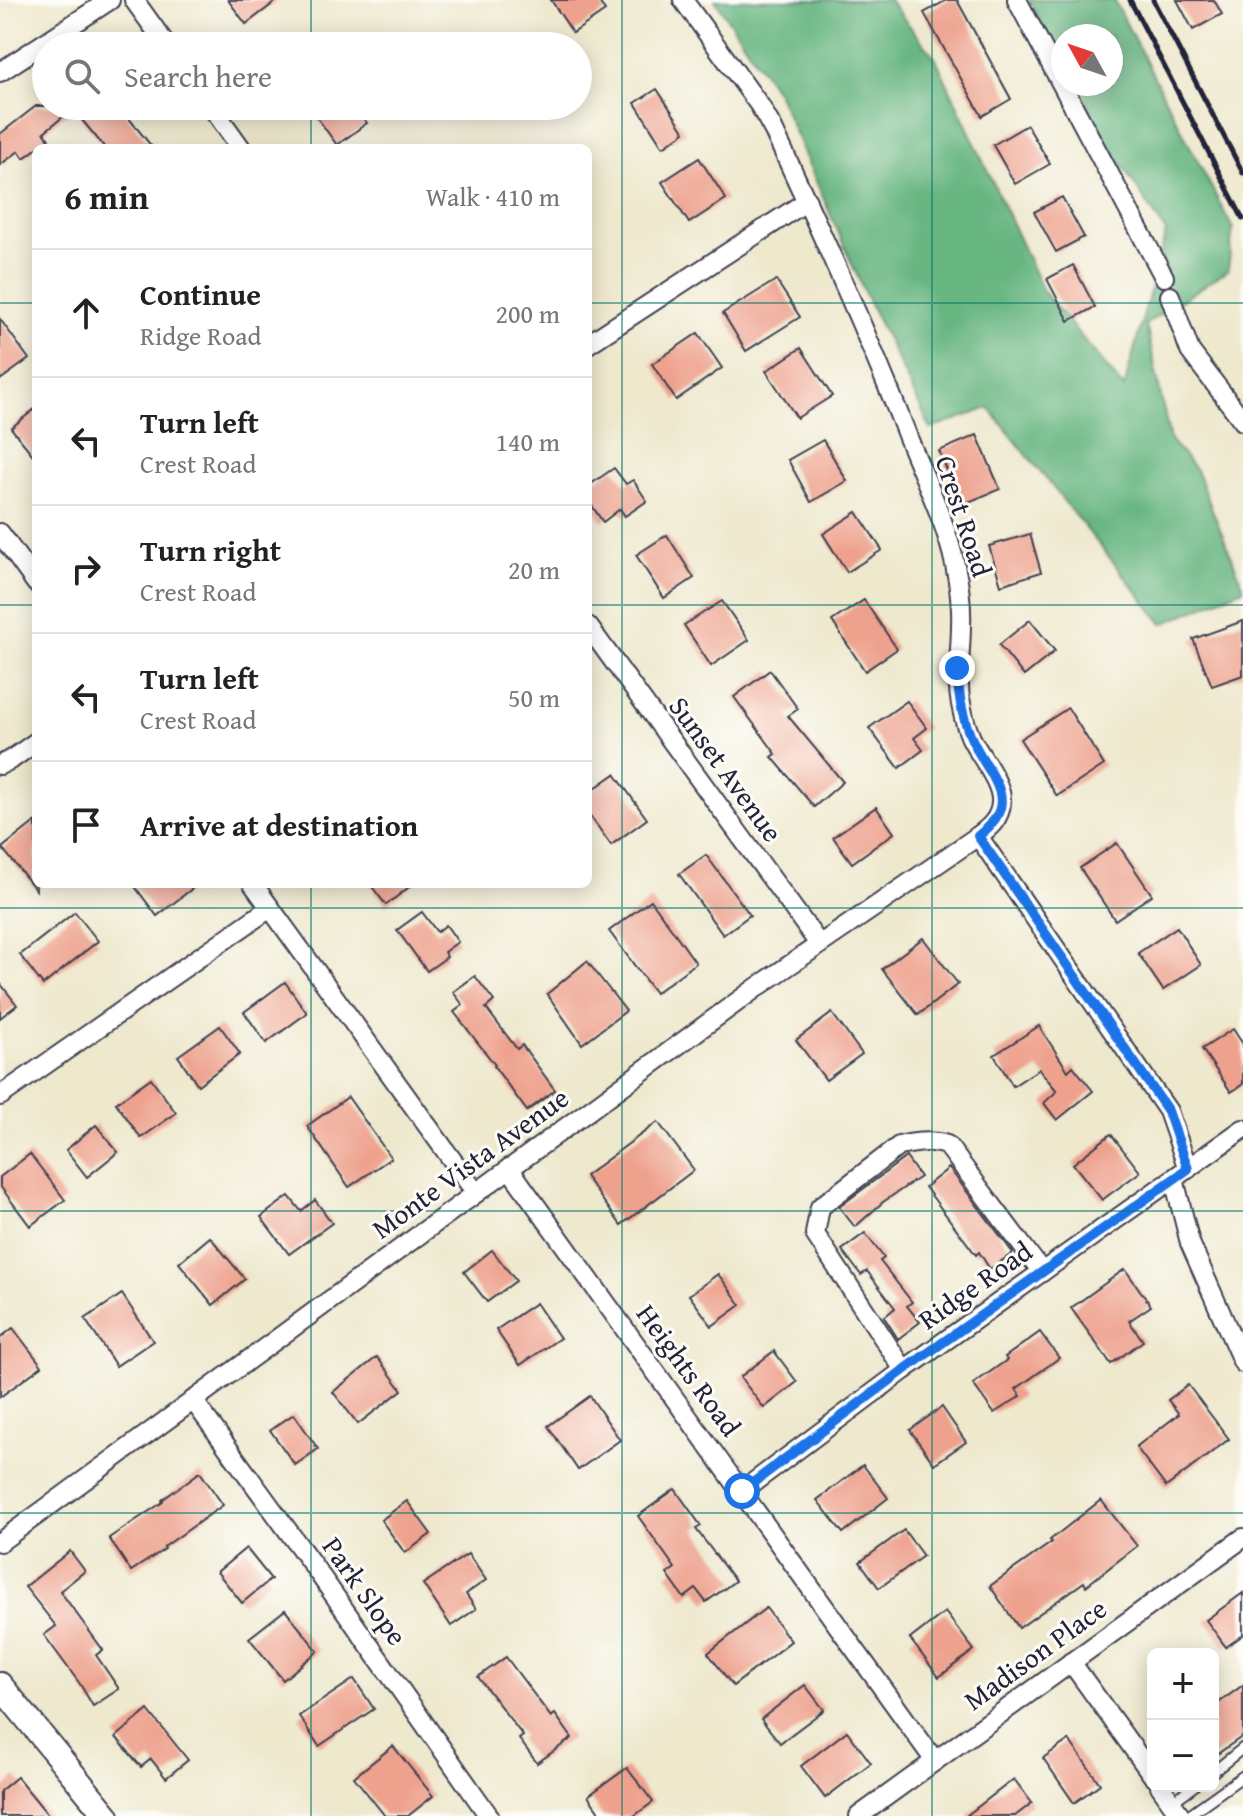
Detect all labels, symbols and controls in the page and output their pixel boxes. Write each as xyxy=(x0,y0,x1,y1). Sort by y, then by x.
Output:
north arrow xyxy=(1051,24,1123,96)
search box xyxy=(32,32,592,120)
icon: search xyxy=(60,54,104,98)
text: Search here xyxy=(124,54,272,98)
text: 6 min xyxy=(64,172,149,221)
text: Walk · 410 m xyxy=(426,177,560,216)
text: Continue xyxy=(140,272,261,316)
icon: ahead xyxy=(64,291,108,335)
text: 200 m xyxy=(495,294,560,333)
text: Ridge Road xyxy=(140,316,261,355)
text: Turn left xyxy=(140,400,259,444)
icon: left xyxy=(64,419,108,463)
text: 140 m xyxy=(495,422,560,461)
text: Crest Road xyxy=(140,444,256,483)
street label: Crest Road xyxy=(926,450,1003,582)
text: Turn right xyxy=(140,528,281,572)
icon: right xyxy=(64,547,108,591)
text: 20 m xyxy=(508,550,560,589)
text: Crest Road xyxy=(140,572,256,611)
route end xyxy=(939,650,975,686)
text: Turn left xyxy=(140,656,259,700)
icon: left xyxy=(64,675,108,719)
text: 50 m xyxy=(508,678,560,717)
street label: Sunset Avenue xyxy=(660,688,793,850)
text: Crest Road xyxy=(140,700,256,739)
icon: arrive xyxy=(64,803,108,847)
text: Arrive at destination xyxy=(140,803,418,847)
street label: Monte Vista Avenue xyxy=(363,1077,577,1248)
street label: Ridge Road xyxy=(909,1230,1040,1339)
street label: Heights Road xyxy=(627,1295,752,1444)
route start xyxy=(724,1473,760,1509)
street label: Park Slope xyxy=(313,1528,418,1653)
street label: Madison Place xyxy=(955,1588,1115,1720)
map controls xyxy=(1147,1648,1219,1792)
button: + xyxy=(1147,1648,1219,1720)
button: − xyxy=(1147,1720,1219,1792)

